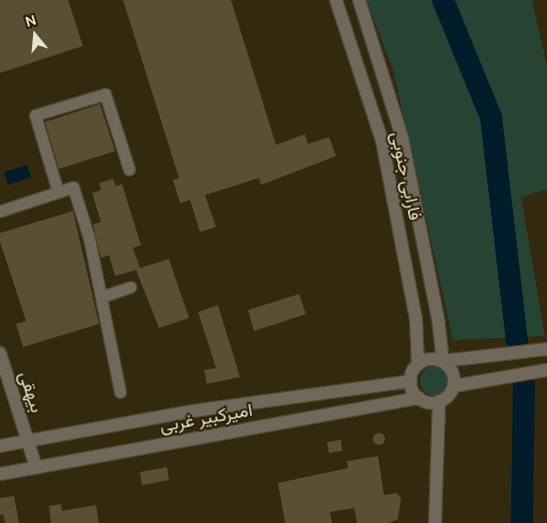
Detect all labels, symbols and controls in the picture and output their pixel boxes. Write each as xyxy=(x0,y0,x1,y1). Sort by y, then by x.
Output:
north arrow xyxy=(10,10,60,60)
text: N xyxy=(23,11,38,31)
street label: فارابی جنوبی xyxy=(386,130,426,222)
street label: بیهقی xyxy=(14,368,48,416)
street label: امیرکبیر غربی xyxy=(158,399,254,437)

